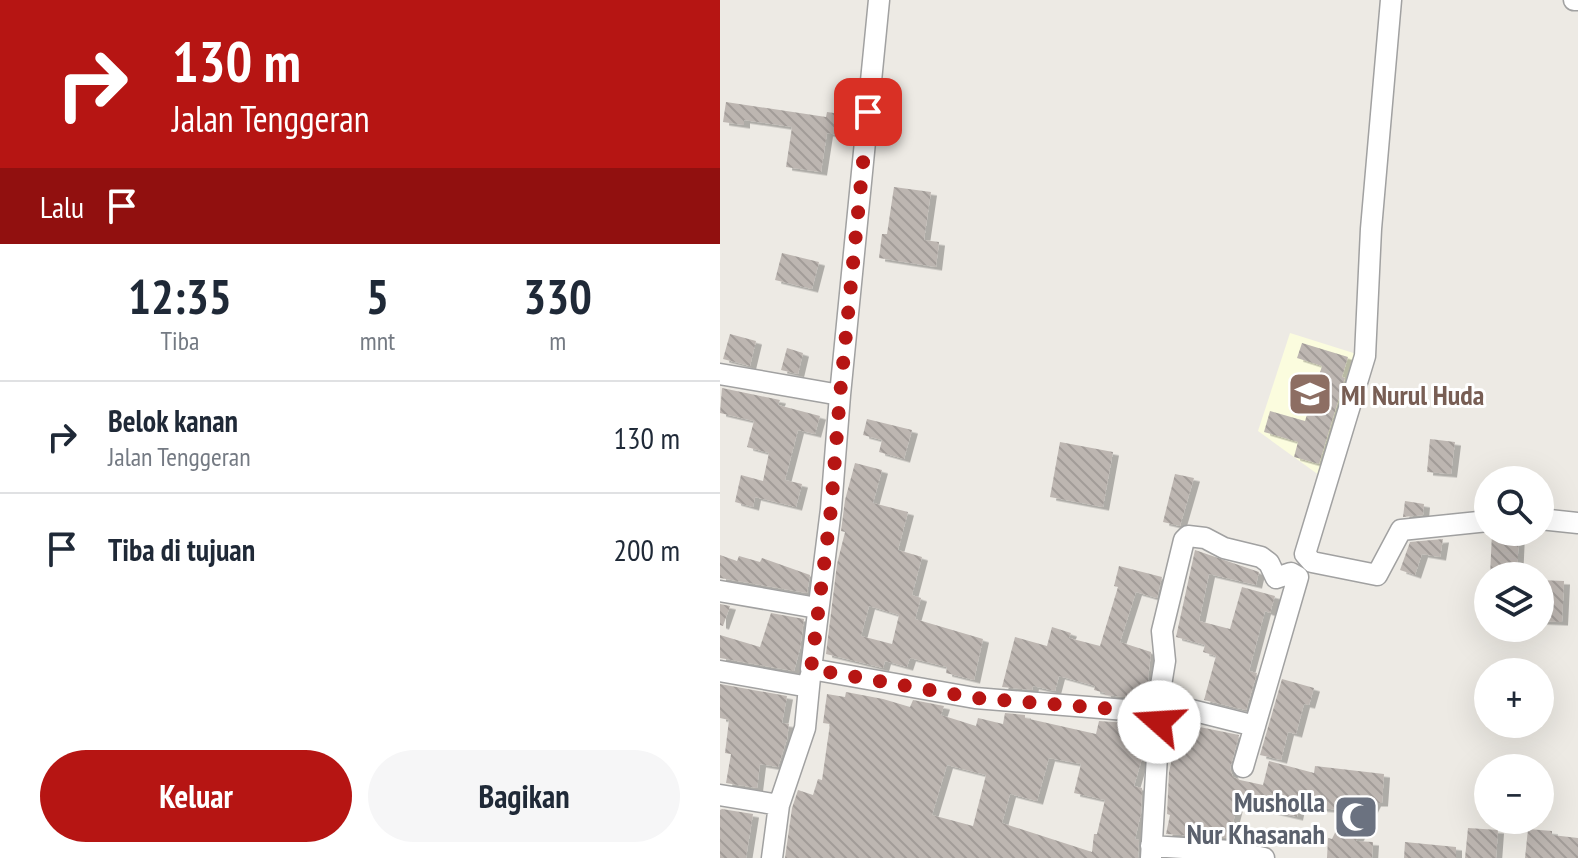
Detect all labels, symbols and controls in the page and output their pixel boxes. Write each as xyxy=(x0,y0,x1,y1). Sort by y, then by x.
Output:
text: 130 m xyxy=(172,25,301,97)
icon: right xyxy=(40,32,144,136)
pin xyxy=(834,78,902,146)
icon: arrive xyxy=(846,90,890,134)
text: Jalan Tenggeran xyxy=(172,95,369,142)
icon: arrive xyxy=(100,184,144,228)
text: Lalu xyxy=(40,187,84,226)
text: 12:35 xyxy=(128,265,232,327)
text: 5 xyxy=(366,265,389,327)
text: 330 xyxy=(523,265,592,327)
text: Tiba xyxy=(160,324,199,357)
text: mnt xyxy=(360,324,395,357)
text: m xyxy=(549,324,566,357)
school or university icon: MI Nurul Huda xyxy=(1286,370,1334,418)
place label: MI Nurul Huda xyxy=(1341,376,1484,413)
text: Belok kanan xyxy=(108,401,238,440)
icon: right xyxy=(40,415,84,459)
text: 130 m xyxy=(614,418,680,457)
text: Jalan Tenggeran xyxy=(108,440,251,473)
map controls xyxy=(1474,466,1554,834)
button: search xyxy=(1474,466,1554,546)
icon: arrive xyxy=(40,527,84,571)
text: Tiba di tujuan xyxy=(108,530,255,569)
text: 200 m xyxy=(614,530,680,569)
button: layers xyxy=(1474,562,1554,642)
button: + xyxy=(1474,658,1554,738)
position arrow xyxy=(1117,680,1201,764)
button: Keluar xyxy=(40,750,352,842)
button: Bagikan xyxy=(368,750,680,842)
button: − xyxy=(1474,754,1554,834)
place label: Musholla Nur Khasanah xyxy=(1187,783,1325,852)
mosque icon: Musholla Nur Khasanah xyxy=(1332,793,1380,841)

